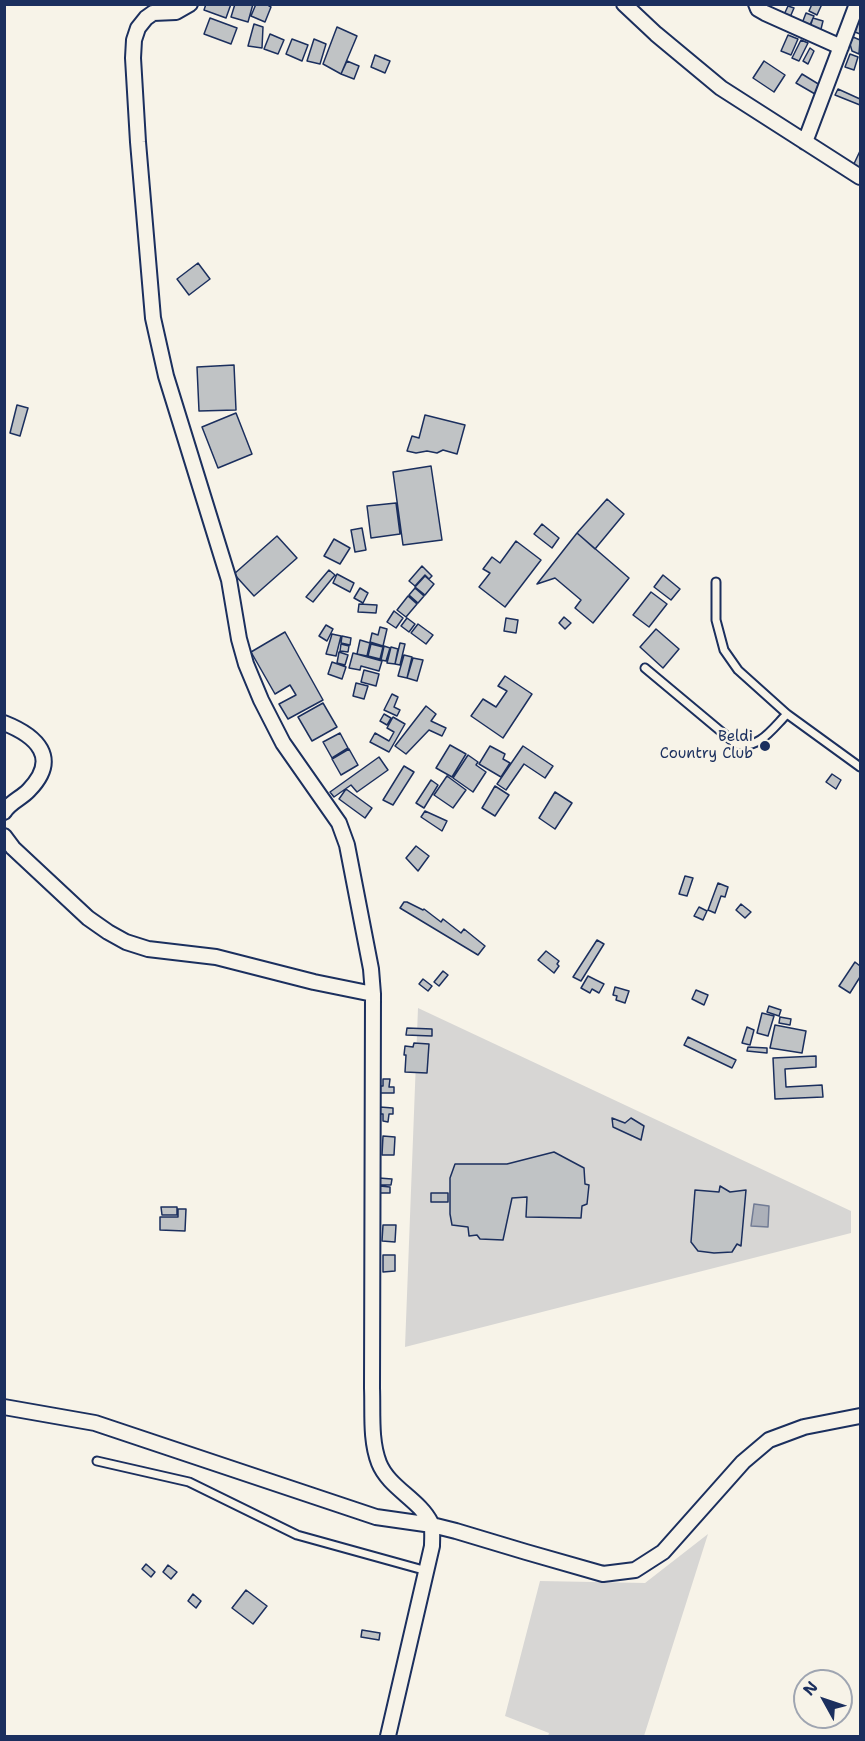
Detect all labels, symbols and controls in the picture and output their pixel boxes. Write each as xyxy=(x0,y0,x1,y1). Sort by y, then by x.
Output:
place label: Beldi Country Club xyxy=(660,728,753,763)
marker: Beldi Country Club xyxy=(758,739,772,753)
north arrow xyxy=(793,1669,853,1729)
text: N xyxy=(798,1677,822,1700)

